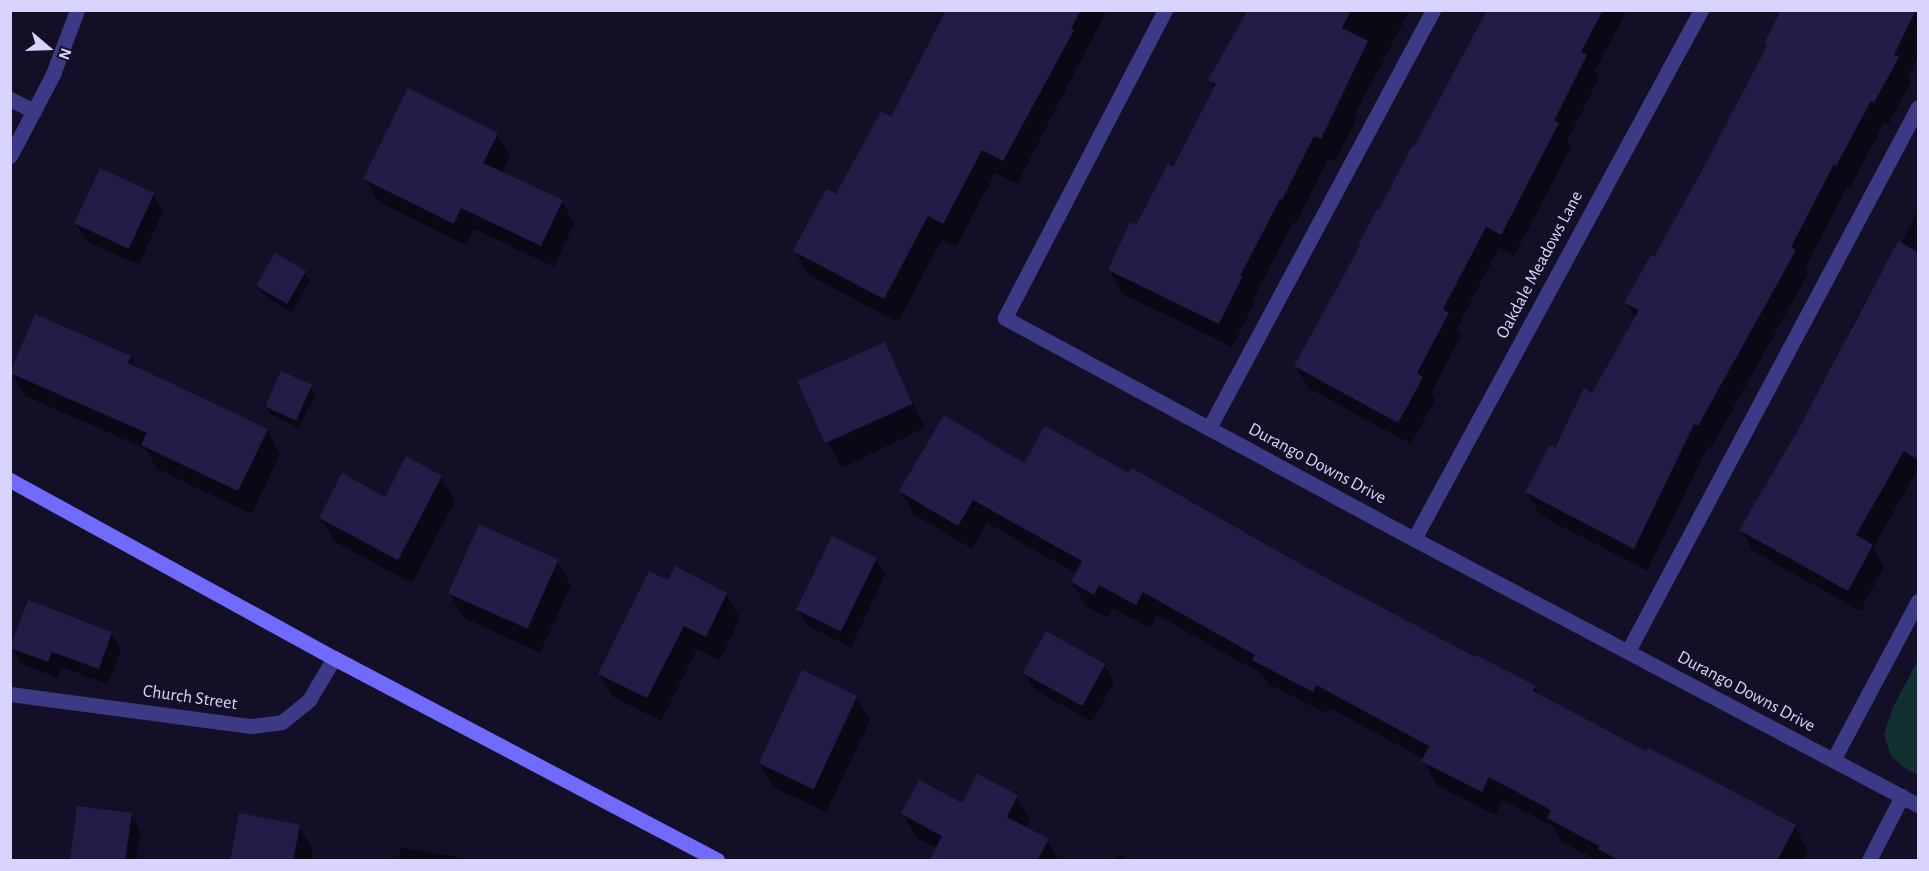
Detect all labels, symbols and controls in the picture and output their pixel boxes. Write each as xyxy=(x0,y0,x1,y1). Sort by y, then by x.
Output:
north arrow xyxy=(18,18,78,78)
text: N xyxy=(56,46,74,62)
street label: Oakdale Meadows Lane xyxy=(1492,187,1588,343)
street label: Durango Downs Drive xyxy=(1244,419,1390,509)
street label: Durango Downs Drive xyxy=(1673,647,1819,737)
street label: Church Street xyxy=(141,681,239,715)

